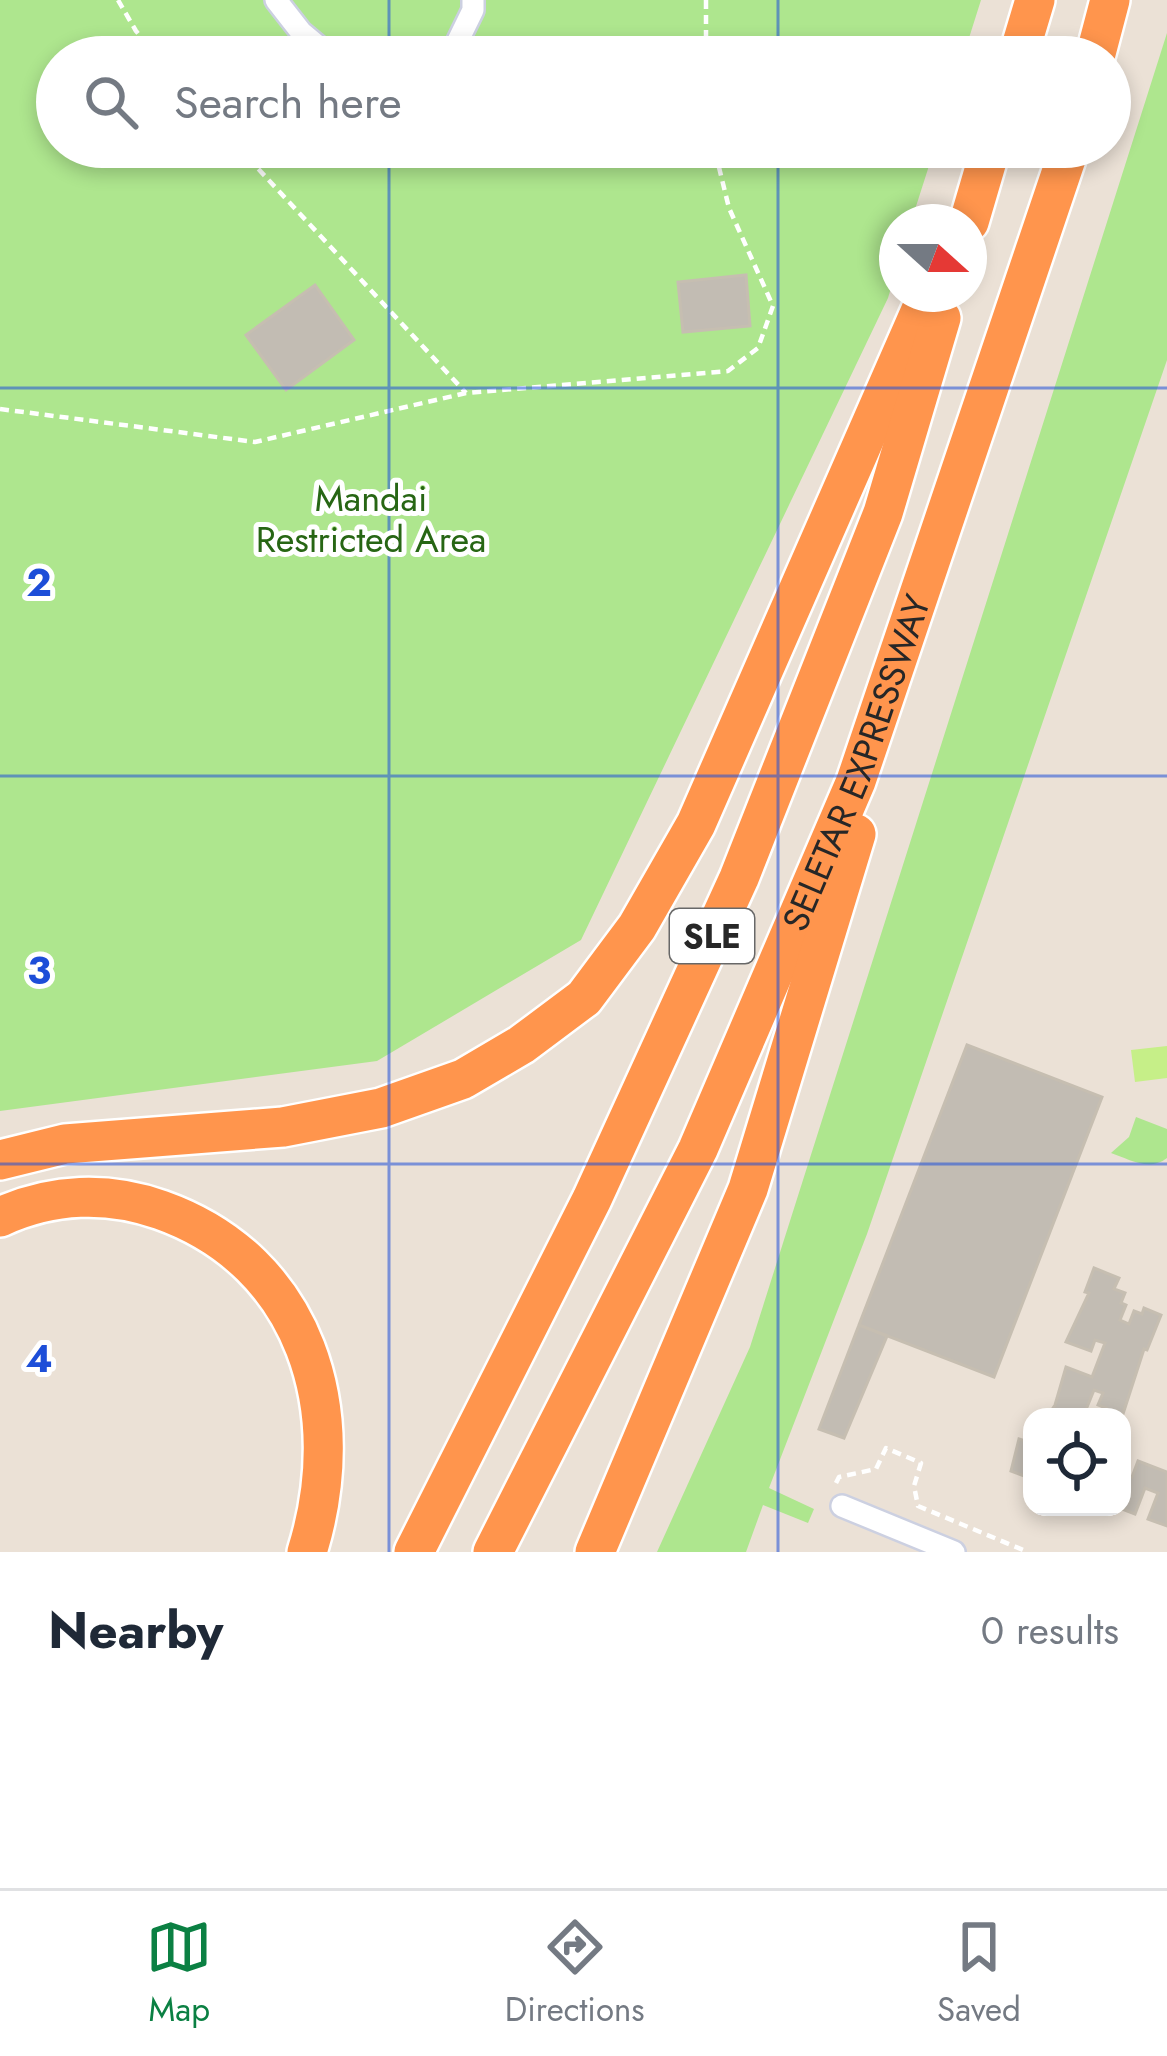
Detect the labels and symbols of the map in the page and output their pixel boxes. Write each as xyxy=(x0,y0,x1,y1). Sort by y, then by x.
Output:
north arrow xyxy=(879,204,987,312)
park label: Mandai Restricted Area xyxy=(256,472,486,565)
text: 2 xyxy=(26,554,52,611)
street label: SELETAR EXPRESSWAY xyxy=(769,587,943,939)
road number: SLE xyxy=(670,909,754,963)
text: 3 xyxy=(27,942,51,999)
text: 4 xyxy=(25,1330,53,1387)

